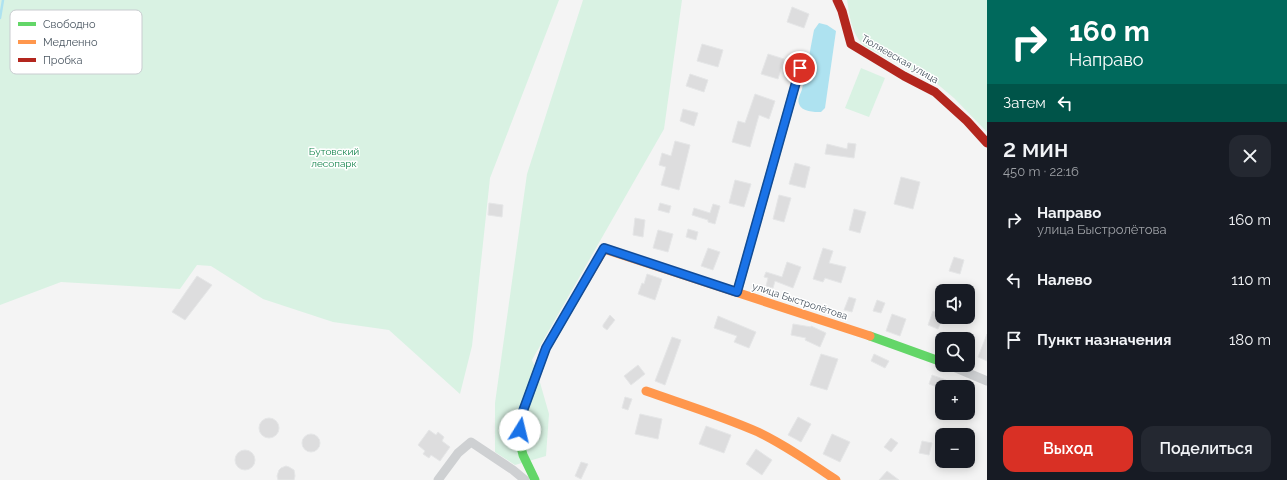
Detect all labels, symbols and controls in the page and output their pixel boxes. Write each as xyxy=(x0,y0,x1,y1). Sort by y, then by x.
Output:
legend xyxy=(10,10,142,74)
text: 160 m xyxy=(1069,15,1150,48)
icon: right xyxy=(1003,16,1055,68)
text: Свободно xyxy=(43,18,96,31)
street label: Тюляевская улица xyxy=(860,32,940,86)
text: Медленно xyxy=(43,36,98,49)
text: Направо xyxy=(1069,49,1143,70)
pin xyxy=(783,51,817,85)
text: Пробка xyxy=(43,54,83,67)
icon: arrive xyxy=(789,57,811,79)
icon: left xyxy=(1054,92,1076,114)
text: Затем xyxy=(1003,94,1046,112)
text: 2 мин xyxy=(1003,134,1068,163)
button: close xyxy=(1229,135,1271,177)
park label: Бутовский лесопарк xyxy=(309,146,359,169)
text: 450 m · 22:16 xyxy=(1003,164,1079,179)
text: Направо xyxy=(1037,204,1101,222)
icon: right xyxy=(1003,209,1025,231)
text: 160 m xyxy=(1229,211,1271,229)
text: улица Быстролётова xyxy=(1037,222,1166,237)
icon: left xyxy=(1003,269,1025,291)
text: Налево xyxy=(1037,271,1092,289)
text: 110 m xyxy=(1231,271,1271,289)
street label: улица Быстролётова xyxy=(751,280,849,322)
map controls xyxy=(935,284,975,468)
button: sound xyxy=(935,284,975,324)
icon: arrive xyxy=(1003,329,1025,351)
text: Пункт назначения xyxy=(1037,331,1171,349)
text: 180 m xyxy=(1229,331,1271,349)
button: search xyxy=(935,332,975,372)
button: + xyxy=(935,380,975,420)
position arrow xyxy=(499,409,541,451)
button: Выход xyxy=(1003,426,1133,472)
button: Поделиться xyxy=(1141,426,1271,472)
button: − xyxy=(935,428,975,468)

